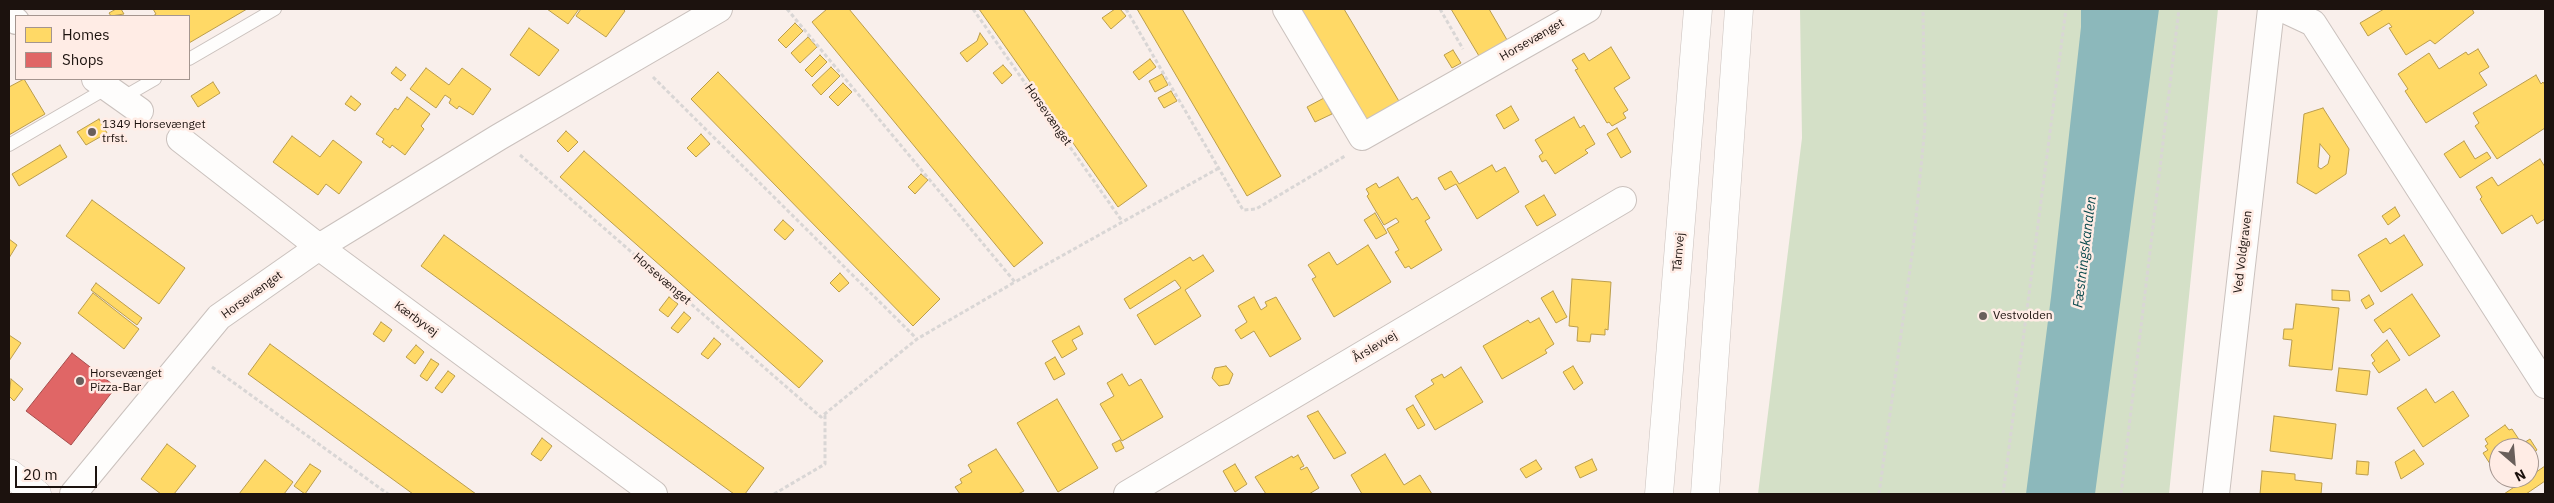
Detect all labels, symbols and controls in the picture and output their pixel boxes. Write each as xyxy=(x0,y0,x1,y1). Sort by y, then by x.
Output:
legend xyxy=(15,15,190,80)
street label: Horsevænget xyxy=(1497,16,1567,64)
text: Homes xyxy=(62,25,110,44)
text: Shops xyxy=(62,50,104,69)
street label: Horsevænget xyxy=(1021,81,1075,149)
place label: 1349 Horsevænget trfst. xyxy=(102,118,206,146)
marker: 1349 Horsevænget trfst. xyxy=(86,126,98,138)
water label: Fæstningskanalen xyxy=(2070,195,2100,309)
street label: Ved Voldgraven xyxy=(2231,210,2255,294)
street label: Tårnvej xyxy=(1670,232,1688,272)
street label: Horsevænget xyxy=(630,250,694,308)
street label: Horsevænget xyxy=(219,268,285,322)
street label: Kærbyvej xyxy=(391,298,441,340)
place label: Vestvolden xyxy=(1993,309,2053,323)
marker: Vestvolden xyxy=(1977,310,1989,322)
street label: Årslevvej xyxy=(1350,328,1400,366)
place label: Horsevænget Pizza-Bar xyxy=(90,367,162,395)
marker: Horsevænget Pizza-Bar xyxy=(74,375,86,387)
north arrow xyxy=(2489,438,2539,488)
scale bar xyxy=(18,456,100,488)
text: 20 m xyxy=(23,465,58,484)
text: N xyxy=(2512,465,2529,486)

